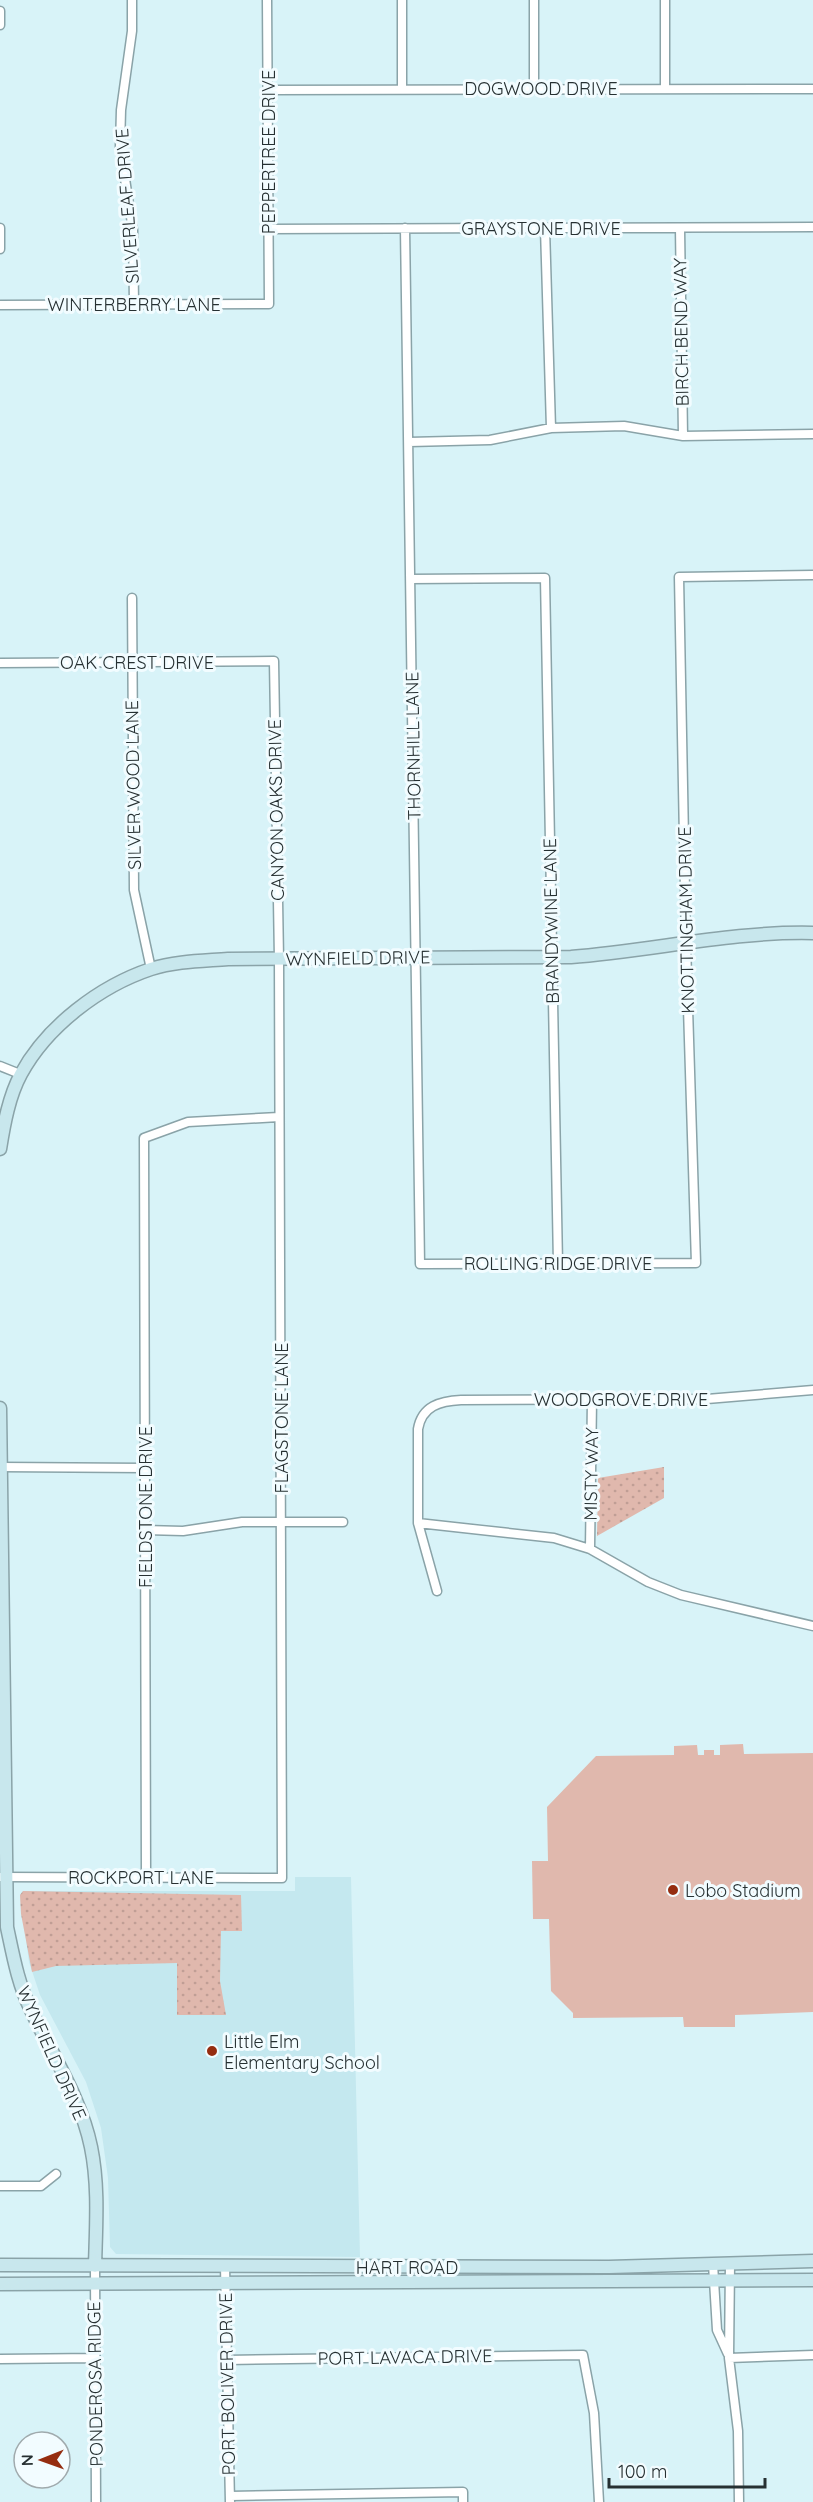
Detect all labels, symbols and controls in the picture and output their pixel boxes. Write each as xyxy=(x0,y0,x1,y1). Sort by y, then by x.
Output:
street label: PEPPERTREE DRIVE xyxy=(257,70,280,234)
street label: DOGWOOD DRIVE xyxy=(464,77,618,100)
street label: SILVERLEAF DRIVE xyxy=(110,127,144,285)
street label: GRAYSTONE DRIVE xyxy=(461,217,621,240)
street label: BIRCH BEND WAY xyxy=(668,258,694,406)
street label: WINTERBERRY LANE xyxy=(47,293,221,316)
street label: OAK CREST DRIVE xyxy=(60,651,214,674)
street label: THORNHILL LANE xyxy=(400,671,426,821)
street label: SILVER WOOD LANE xyxy=(120,700,146,870)
street label: CANYON OAKS DRIVE xyxy=(263,719,289,901)
street label: KNOTTINGHAM DRIVE xyxy=(673,826,699,1014)
street label: BRANDYWINE LANE xyxy=(538,838,564,1004)
street label: WYNFIELD DRIVE xyxy=(286,945,430,971)
street label: ROLLING RIDGE DRIVE xyxy=(464,1252,652,1275)
street label: FLAGSTONE LANE xyxy=(270,1342,293,1494)
street label: WOODGROVE DRIVE xyxy=(534,1388,708,1411)
street label: FIELDSTONE DRIVE xyxy=(134,1426,157,1588)
street label: MISTY WAY xyxy=(579,1427,603,1521)
street label: ROCKPORT LANE xyxy=(68,1866,214,1889)
place label: Lobo Stadium xyxy=(685,1879,801,1902)
marker: Lobo Stadium xyxy=(666,1883,680,1897)
street label: WYNFIELD DRIVE xyxy=(12,1982,92,2124)
place label: Little Elm Elementary School xyxy=(224,2030,380,2074)
marker: Little Elm Elementary School xyxy=(205,2044,219,2058)
street label: HART ROAD xyxy=(356,2256,458,2279)
street label: PORT BOLIVER DRIVE xyxy=(214,2293,240,2475)
street label: PONDEROSA RIDGE xyxy=(82,2301,108,2467)
street label: PORT LAVACA DRIVE xyxy=(318,2344,492,2370)
north arrow xyxy=(12,2430,72,2490)
scale bar xyxy=(609,2451,765,2489)
text: N xyxy=(17,2454,37,2466)
text: 100 m xyxy=(618,2460,667,2483)

